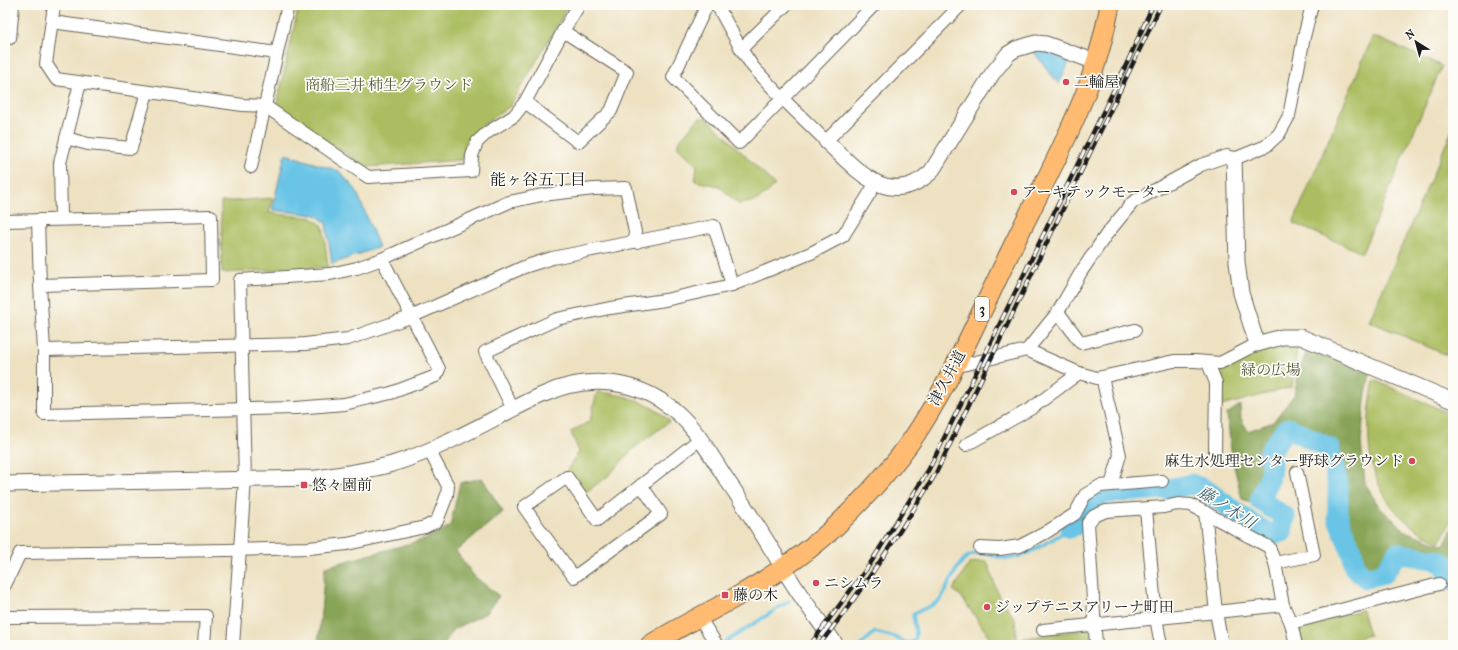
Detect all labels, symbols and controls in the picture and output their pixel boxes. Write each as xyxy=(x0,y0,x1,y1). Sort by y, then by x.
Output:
north arrow xyxy=(1396,22,1436,62)
text: N xyxy=(1403,26,1418,42)
place label: 二輪屋 xyxy=(1074,73,1119,91)
park label: 商船三井 柿生グラウンド xyxy=(305,76,473,94)
marker: 二輪屋 xyxy=(1061,77,1071,87)
district label: 能ヶ谷五丁目 xyxy=(490,170,586,189)
place label: アーキテックモーター xyxy=(1022,183,1171,201)
marker: アーキテックモーター xyxy=(1009,187,1019,197)
road number: 3 xyxy=(975,297,989,321)
street label: 津久井道 xyxy=(925,347,969,409)
park label: 緑の広場 xyxy=(1241,361,1301,379)
place label: 麻生水処理センター野球グラウンド xyxy=(1165,452,1404,470)
marker: 麻生水処理センター野球グラウンド xyxy=(1407,456,1417,466)
place label: 悠々園前 xyxy=(312,476,372,494)
marker: 悠々園前 xyxy=(299,480,309,490)
water label: 藤ノ木川 xyxy=(1195,482,1261,533)
place label: ニシムラ xyxy=(824,574,883,592)
marker: ニシムラ xyxy=(811,578,821,588)
place label: 藤の木 xyxy=(733,586,778,604)
marker: 藤の木 xyxy=(720,590,730,600)
place label: ジップテニスアリーナ町田 xyxy=(995,598,1174,616)
marker: ジップテニスアリーナ町田 xyxy=(982,602,992,612)

